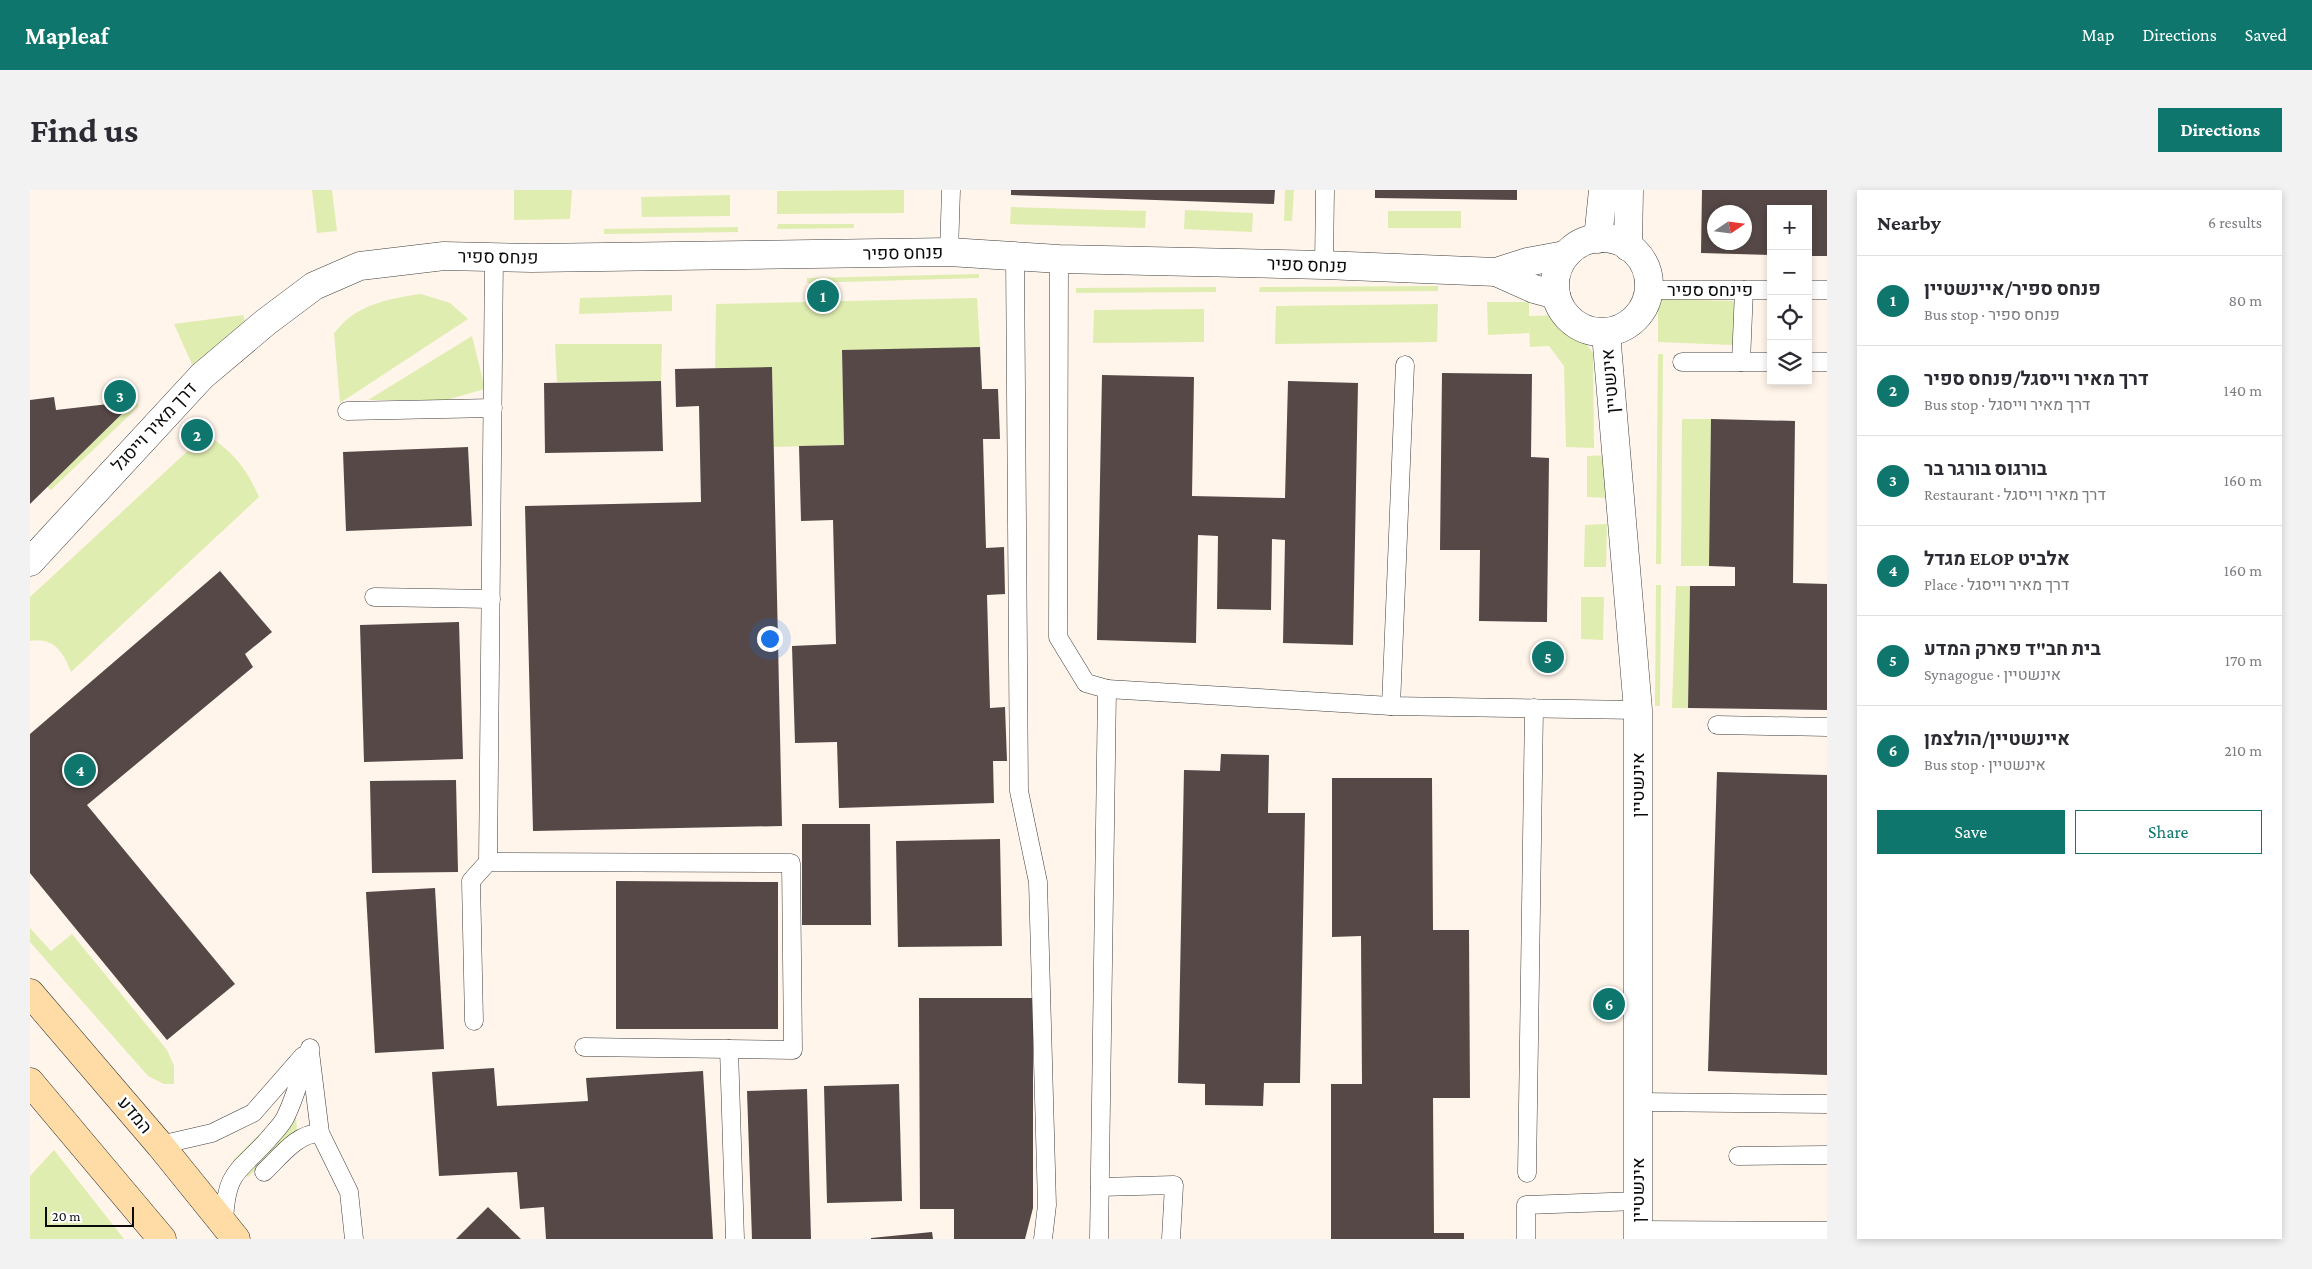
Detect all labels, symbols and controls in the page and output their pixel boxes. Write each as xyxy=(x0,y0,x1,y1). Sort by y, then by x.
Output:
text: Mapleaf xyxy=(25,22,108,49)
text: Map xyxy=(2082,25,2114,45)
text: Directions xyxy=(2142,25,2217,45)
text: Saved xyxy=(2245,25,2287,45)
button: Directions xyxy=(2158,108,2282,152)
text: Find us xyxy=(30,111,138,150)
north arrow xyxy=(1707,205,1752,250)
map controls xyxy=(1767,205,1812,385)
button: + xyxy=(1767,205,1812,250)
text: Nearby xyxy=(1877,211,1941,235)
text: 6 results xyxy=(2208,214,2262,231)
street label: פנחס ספיר xyxy=(863,242,943,264)
street label: פנחס ספיר xyxy=(458,246,538,268)
button: − xyxy=(1767,250,1812,295)
street label: פנחס ספיר xyxy=(1266,254,1348,276)
pin: 1 xyxy=(807,277,839,315)
text: פנחס ספיר/איינשטיין xyxy=(1924,278,2101,299)
street label: פינחס ספיר xyxy=(1667,280,1753,300)
text: 1 xyxy=(1890,292,1896,309)
text: 80 m xyxy=(2228,292,2262,309)
button: locate xyxy=(1767,295,1812,340)
text: Bus stop · פנחס ספיר xyxy=(1924,306,2060,323)
button: layers xyxy=(1767,340,1812,385)
street label: אינשטיין xyxy=(1597,348,1623,414)
text: דרך מאיר וייסגל/פנחס ספיר xyxy=(1924,368,2149,389)
pin: 3 xyxy=(104,377,136,415)
street label: דרך מאיר וייסגל xyxy=(107,378,201,476)
text: 2 xyxy=(1889,382,1897,399)
text: 140 m xyxy=(2224,382,2262,399)
text: Bus stop · דרך מאיר וייסגל xyxy=(1924,396,2090,413)
pin: 2 xyxy=(181,416,213,454)
text: בורגוס בורגר בר xyxy=(1924,458,2047,479)
text: 3 xyxy=(1889,472,1897,489)
text: 160 m xyxy=(2224,472,2262,489)
text: Restaurant · דרך מאיר וייסגל xyxy=(1924,486,2106,503)
text: מגדל ELOP אלביט xyxy=(1924,548,2070,569)
text: 4 xyxy=(1889,562,1897,579)
text: 160 m xyxy=(2224,562,2262,579)
text: Place · דרך מאיר וייסגל xyxy=(1924,576,2069,593)
your location xyxy=(757,626,783,652)
pin: 5 xyxy=(1532,638,1564,676)
text: בית חב"ד פארק המדע xyxy=(1924,638,2101,659)
text: 5 xyxy=(1889,652,1897,669)
text: 170 m xyxy=(2225,652,2262,669)
text: Synagogue · אינשטיין xyxy=(1924,666,2061,683)
text: איינשטיין/הולצמן xyxy=(1924,728,2070,749)
text: 6 xyxy=(1889,742,1897,759)
text: 210 m xyxy=(2224,742,2262,759)
pin: 4 xyxy=(64,751,96,789)
street label: אינשטיין xyxy=(1628,753,1648,817)
text: Bus stop · אינשטיין xyxy=(1924,756,2046,773)
button: Save xyxy=(1877,810,2065,854)
button: Share xyxy=(2075,810,2262,854)
pin: 6 xyxy=(1593,985,1625,1023)
street label: המדע xyxy=(114,1093,156,1137)
street label: אינשטיין xyxy=(1628,1158,1648,1222)
scale bar xyxy=(45,1204,134,1227)
text: 20 m xyxy=(52,1208,80,1224)

